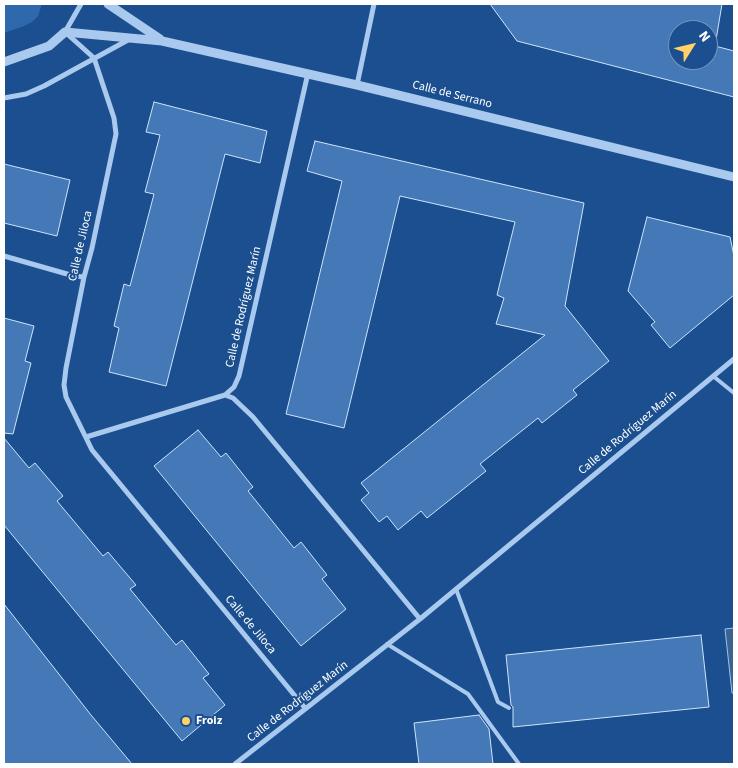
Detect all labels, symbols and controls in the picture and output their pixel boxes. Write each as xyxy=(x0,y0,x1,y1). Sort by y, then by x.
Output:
north arrow xyxy=(668,20,718,70)
text: N xyxy=(693,27,715,46)
street label: Calle de Serrano xyxy=(411,78,493,112)
street label: Calle de Jiloca xyxy=(66,209,96,283)
street label: Calle de Rodríguez Marín xyxy=(223,245,265,369)
street label: Calle de Rodríguez Marín xyxy=(576,388,680,478)
street label: Calle de Jiloca xyxy=(221,593,279,657)
street label: Calle de Rodríguez Marín xyxy=(245,658,351,746)
place label: Froiz xyxy=(196,714,222,728)
marker: Froiz xyxy=(180,715,192,727)

